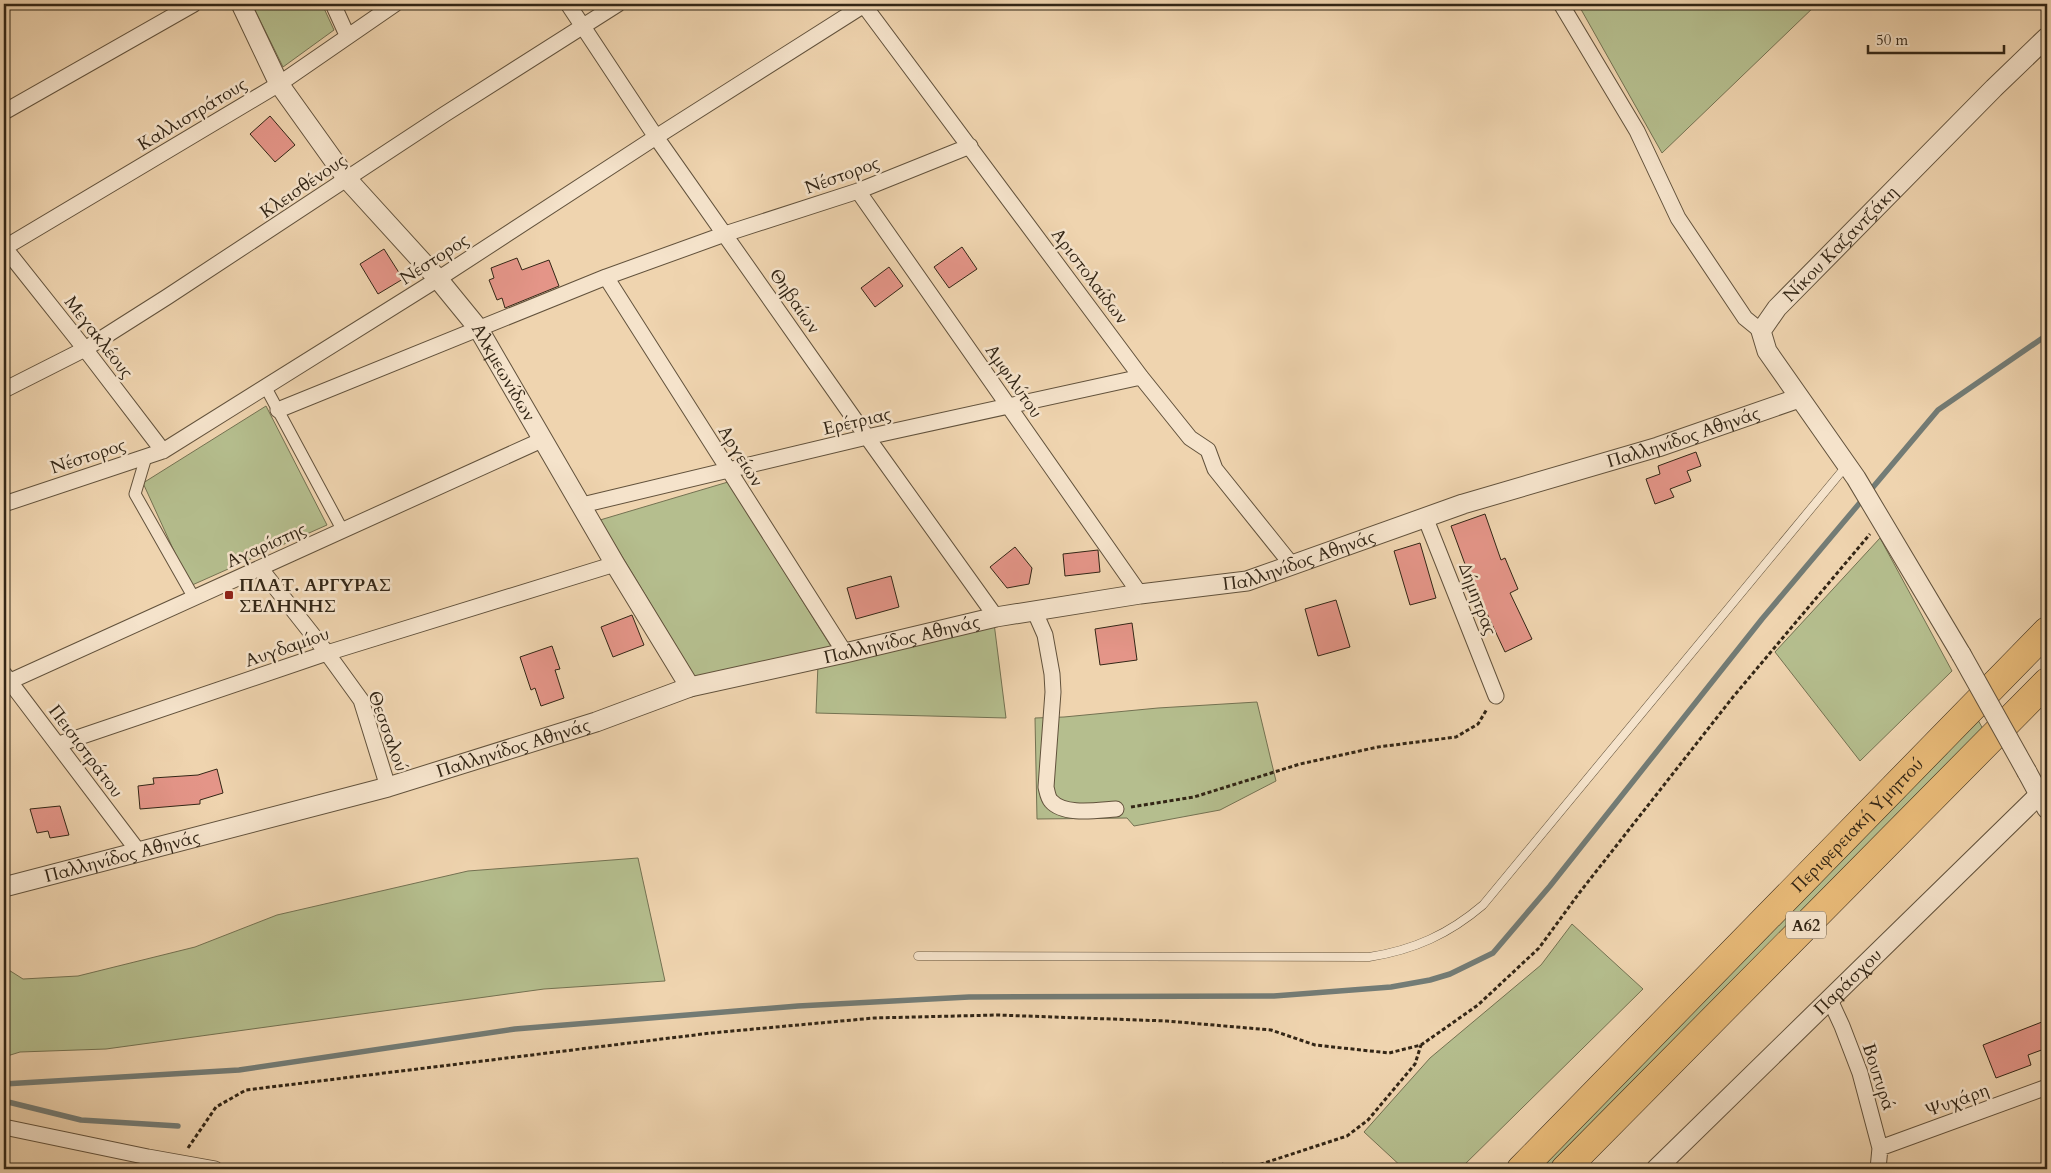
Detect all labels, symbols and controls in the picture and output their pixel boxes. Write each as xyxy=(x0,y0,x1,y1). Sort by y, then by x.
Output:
scale bar xyxy=(1868,22,2005,54)
text: 50 m xyxy=(1876,30,1908,50)
street label: Καλλιστράτους xyxy=(133,72,252,157)
street label: Κλεισθένους xyxy=(255,148,352,225)
street label: Νέστορος xyxy=(801,150,883,201)
street label: Νίκου Καζαντζάκη xyxy=(1778,181,1904,308)
street label: Αριστολαίδων xyxy=(1045,223,1134,330)
street label: Νέστορος xyxy=(395,228,474,291)
street label: Θηβαίων xyxy=(763,264,826,339)
street label: Μεγακλέους xyxy=(58,291,139,384)
street label: Αλκμεωνίδων xyxy=(465,319,541,426)
street label: Αμφιλύτου xyxy=(979,339,1048,423)
street label: Ερέτριας xyxy=(821,401,894,441)
street label: Παλληνίδος Αθηνάς xyxy=(1604,401,1763,474)
street label: Αργείων xyxy=(712,421,769,492)
street label: Νέστορος xyxy=(47,432,129,480)
street label: Αγαρίστης xyxy=(222,517,310,574)
street label: Παλληνίδος Αθηνάς xyxy=(1221,524,1379,597)
street label: Δήμητρας xyxy=(1452,559,1503,639)
place label: ΠΛΑΤ. ΑΡΓΥΡΑΣ ΣΕΛΗΝΗΣ xyxy=(239,573,391,619)
marker: ΠΛΑΤ. ΑΡΓΥΡΑΣ ΣΕΛΗΝΗΣ xyxy=(223,589,235,601)
street label: Παλληνίδος Αθηνάς xyxy=(821,609,983,670)
street label: Αυγδαμίου xyxy=(242,621,333,674)
street label: Θεσσαλού xyxy=(361,687,414,775)
street label: Πεισιστράτου xyxy=(42,700,129,803)
street label: Παλληνίδος Αθηνάς xyxy=(433,713,594,784)
street label: Περιφερειακή Υμηττού xyxy=(1786,753,1929,898)
street label: Παλληνίδος Αθηνάς xyxy=(42,824,203,889)
road number: Α62 xyxy=(1786,912,1826,938)
street label: Παράσχου xyxy=(1809,943,1888,1021)
street label: Βουτυρά xyxy=(1856,1040,1901,1114)
street label: Ψυχάρη xyxy=(1922,1078,1992,1123)

